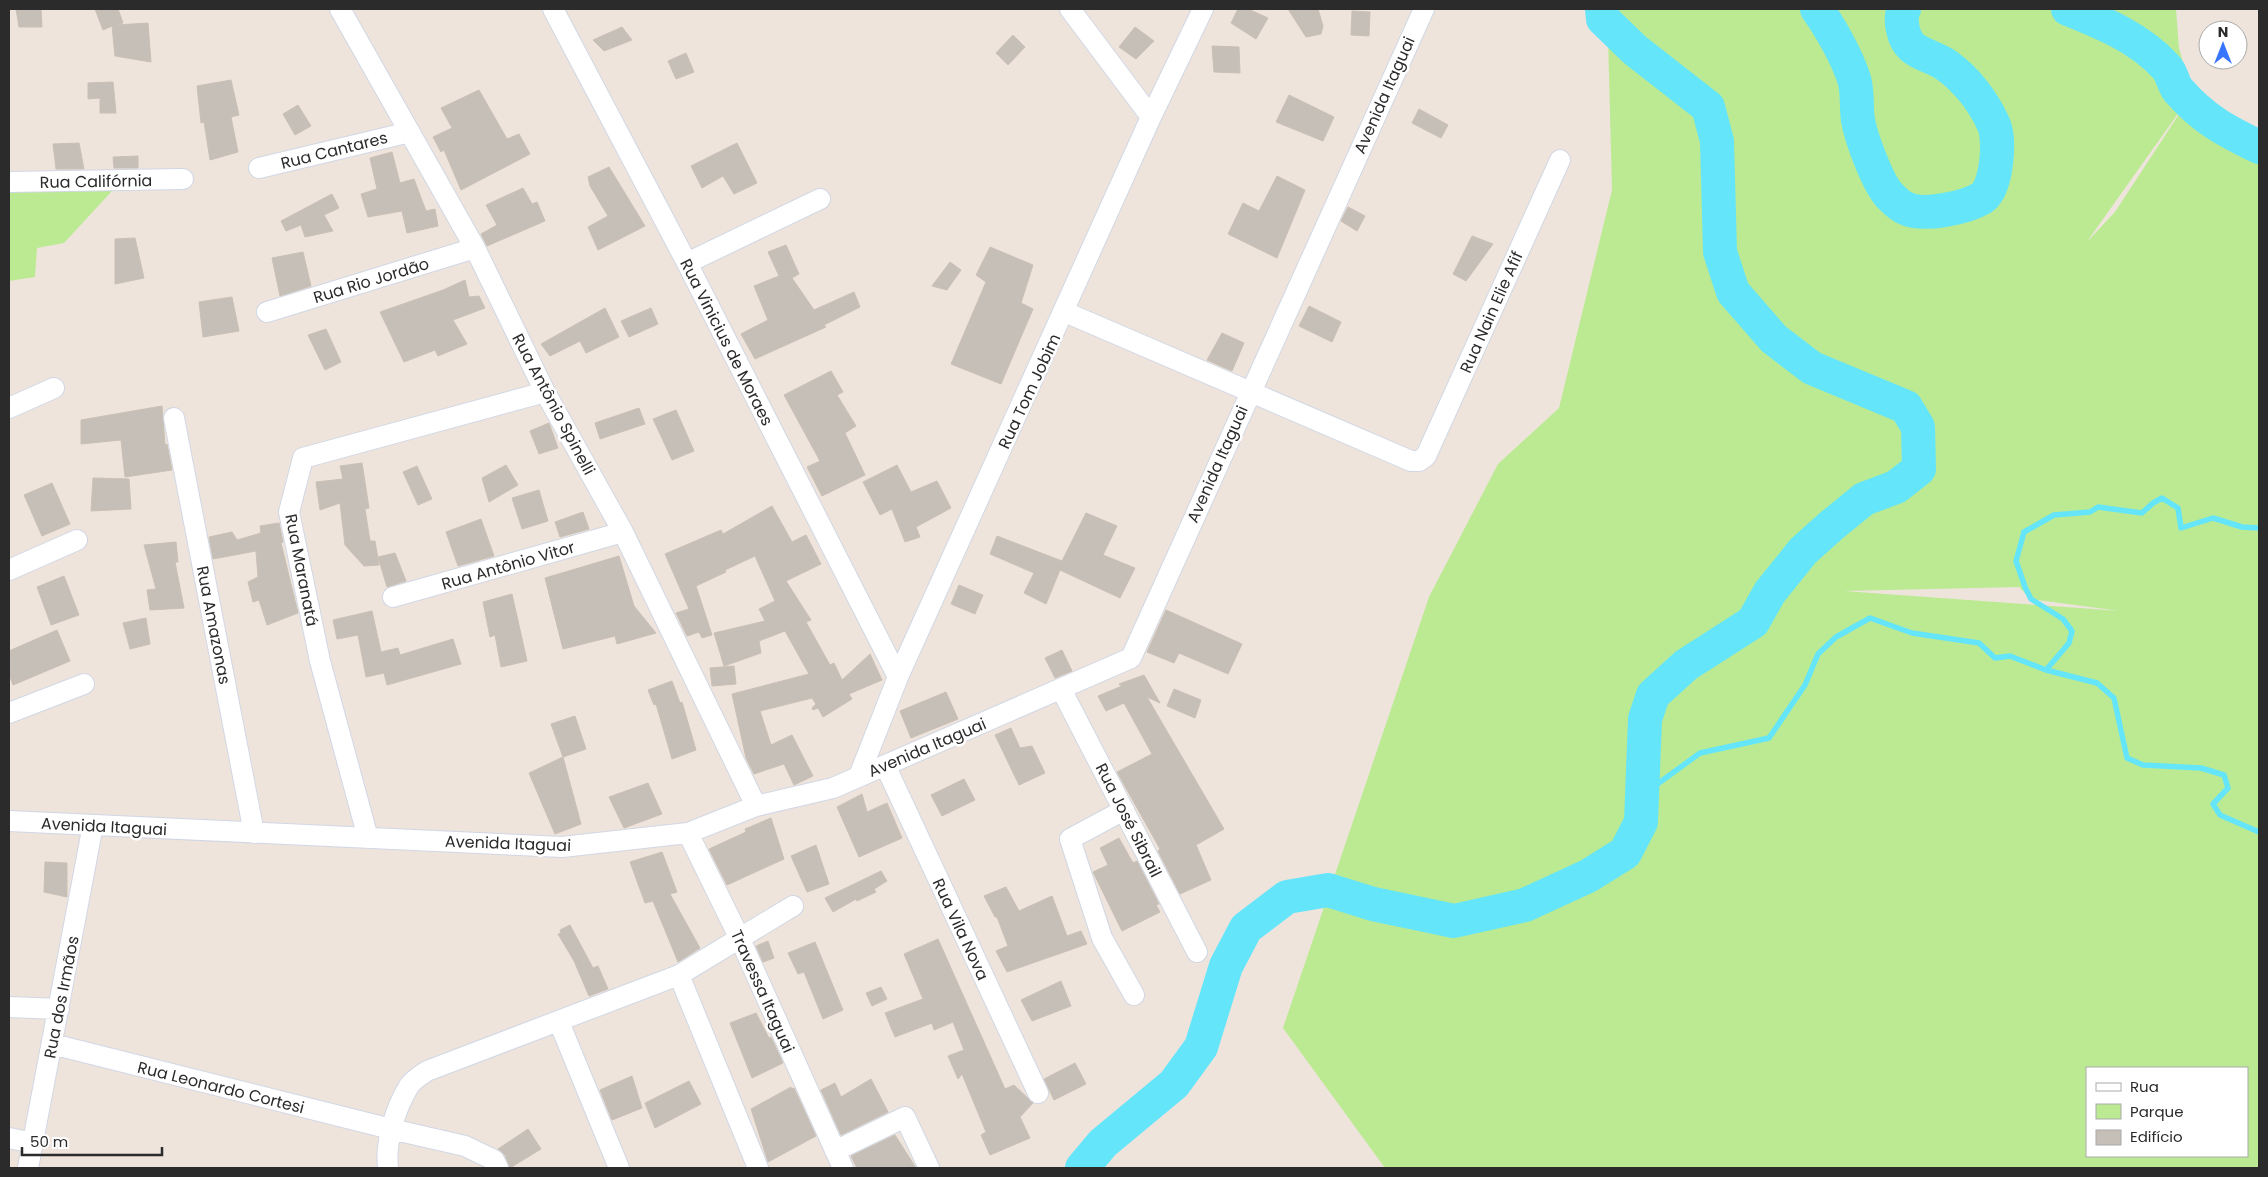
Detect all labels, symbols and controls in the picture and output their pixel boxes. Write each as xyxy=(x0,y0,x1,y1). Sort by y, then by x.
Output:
north arrow xyxy=(2198,20,2248,70)
text: N xyxy=(2218,22,2228,42)
street label: Avenida Itaguai xyxy=(1348,33,1421,158)
street label: Rua Cantares xyxy=(278,126,390,175)
street label: Rua Califórnia xyxy=(40,169,152,194)
street label: Rua Nain Elie Afif xyxy=(1454,248,1529,377)
street label: Rua Rio Jordão xyxy=(311,252,432,309)
street label: Rua Vinicius de Moraes xyxy=(674,255,779,430)
street label: Rua Antônio Spinelli xyxy=(507,330,601,479)
street label: Rua Tom Jobim xyxy=(993,330,1066,453)
street label: Avenida Itaguai xyxy=(1181,402,1254,527)
street label: Rua Maranatá xyxy=(279,512,324,628)
street label: Rua Antônio Vitor xyxy=(439,535,577,596)
street label: Rua Amazonas xyxy=(191,564,236,686)
street label: Avenida Itaguai xyxy=(865,712,990,783)
street label: Rua José Sibrail xyxy=(1090,759,1167,881)
street label: Avenida Itaguai xyxy=(40,812,168,841)
street label: Avenida Itaguai xyxy=(445,830,571,857)
street label: Rua Vila Nova xyxy=(927,874,994,984)
street label: Travessa Itaguai xyxy=(725,926,800,1056)
street label: Rua dos Irmãos xyxy=(38,934,85,1060)
street label: Rua Leonardo Cortesi xyxy=(135,1056,307,1119)
legend xyxy=(2086,1067,2248,1157)
text: Rua xyxy=(2130,1076,2159,1097)
text: Parque xyxy=(2130,1101,2183,1122)
scale bar xyxy=(22,1124,162,1156)
text: Edifício xyxy=(2130,1126,2183,1147)
text: 50 m xyxy=(30,1131,68,1152)

